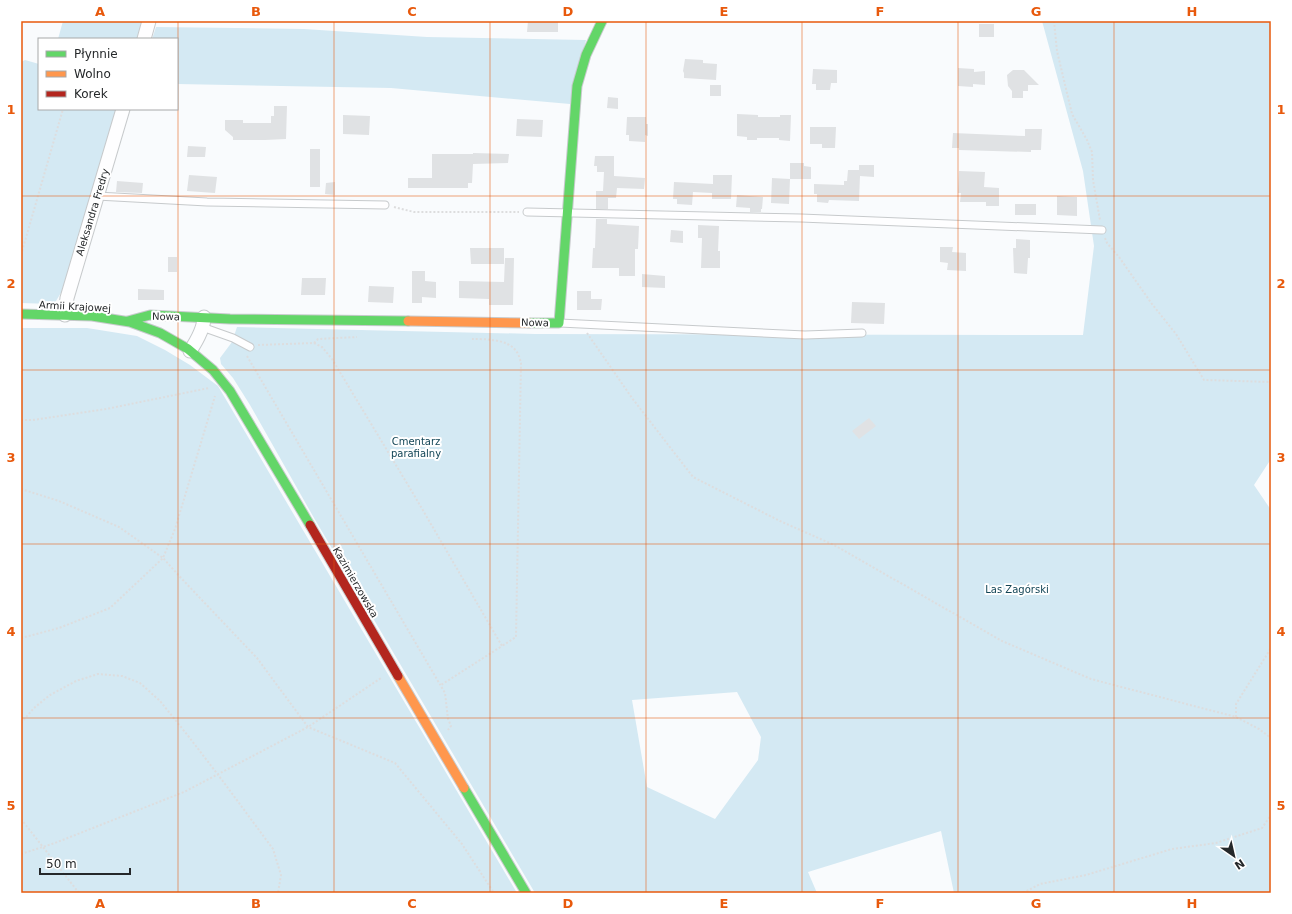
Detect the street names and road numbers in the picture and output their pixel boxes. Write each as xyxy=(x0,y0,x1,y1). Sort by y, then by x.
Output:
street label: Aleksandra Fredry xyxy=(74,167,111,257)
street label: Armii Krajowej xyxy=(39,299,111,314)
street label: Nowa xyxy=(152,311,180,322)
street label: Nowa xyxy=(521,317,549,328)
street label: Kazimierzowska xyxy=(331,545,380,620)

